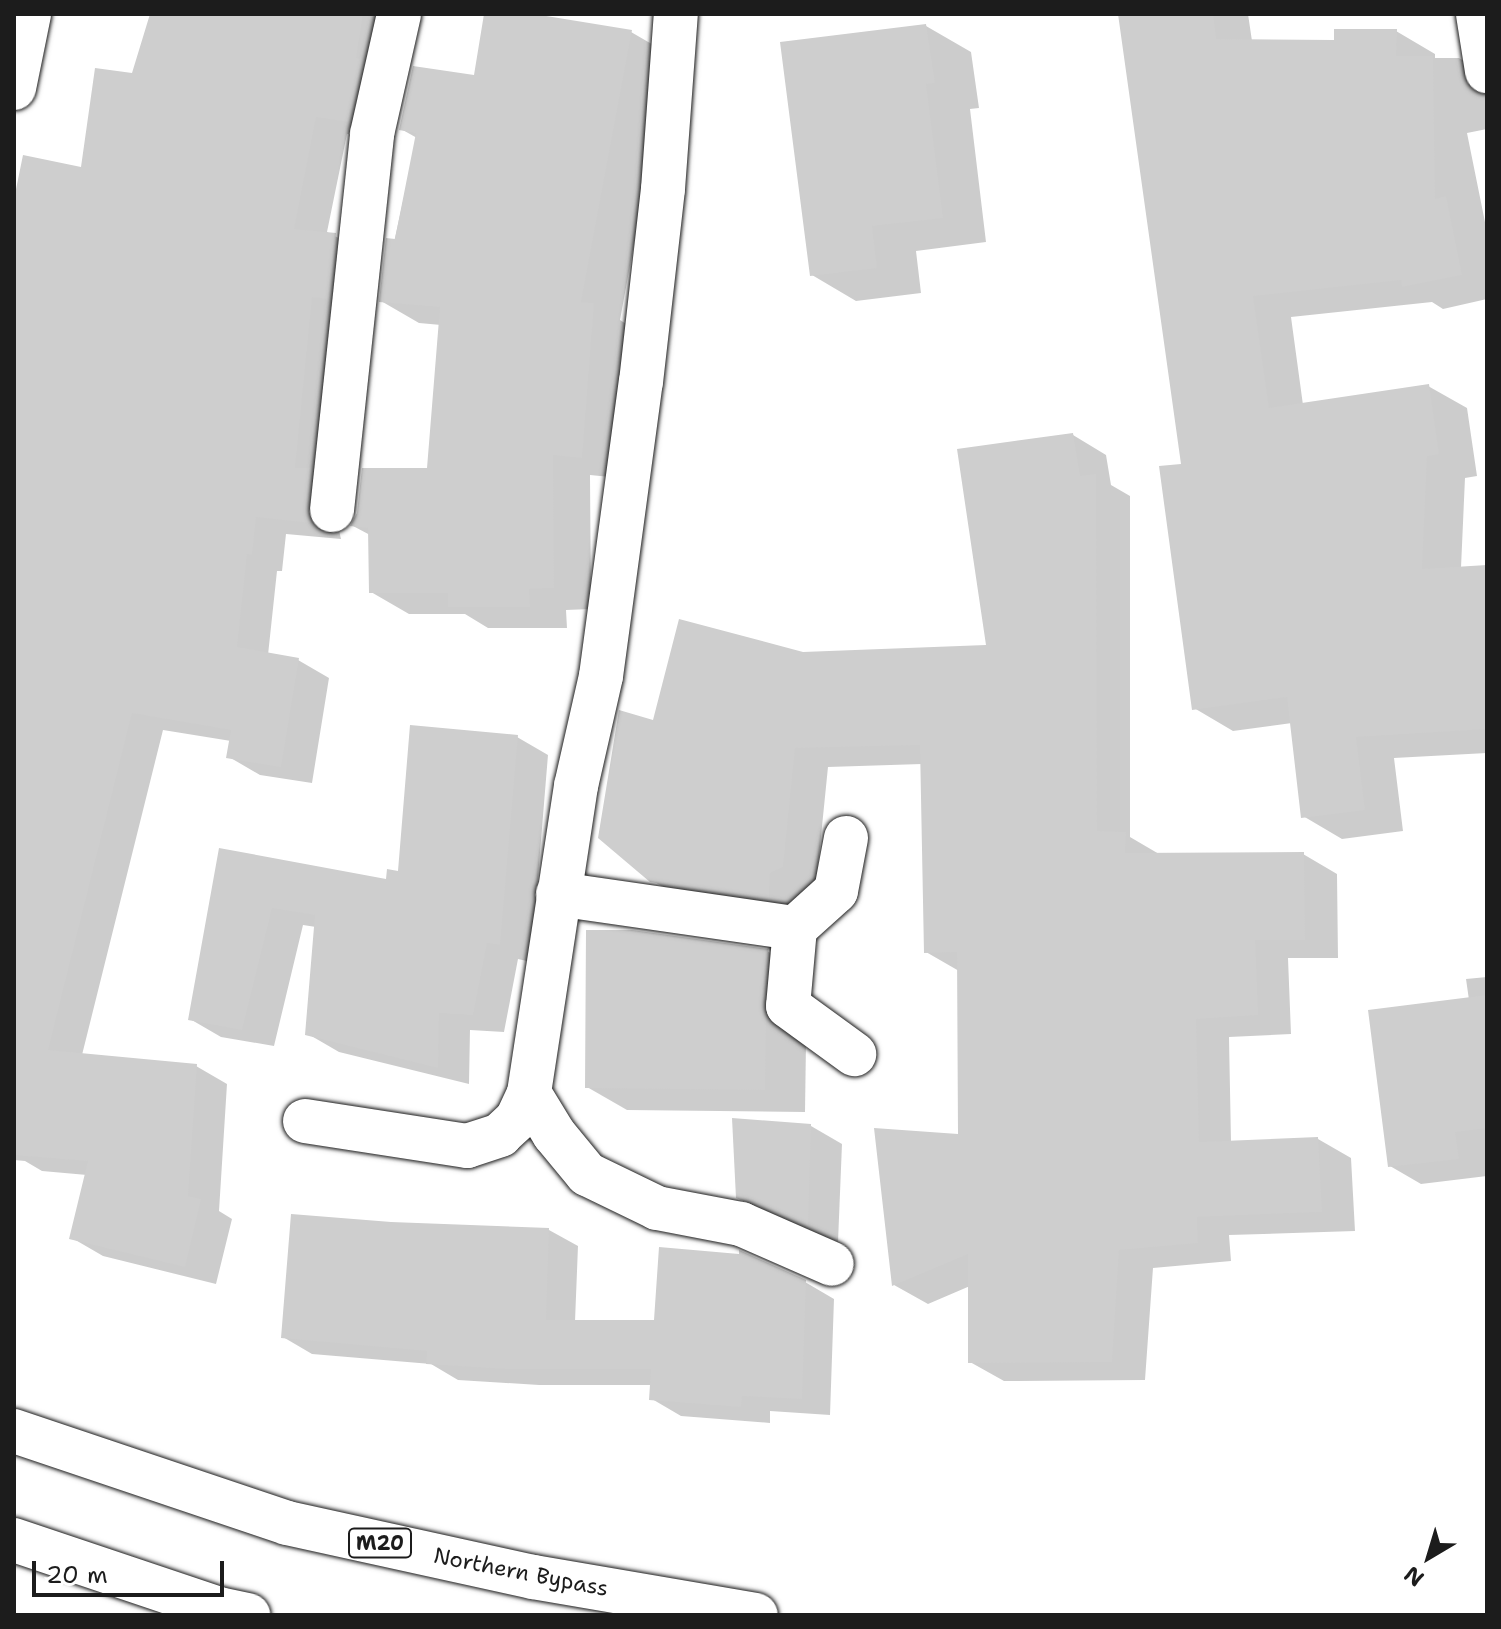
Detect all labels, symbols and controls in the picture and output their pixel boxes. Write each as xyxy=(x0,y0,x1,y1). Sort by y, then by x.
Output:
north arrow xyxy=(1389,1517,1469,1597)
road number: M20 xyxy=(348,1527,412,1559)
street label: Northern Bypass xyxy=(431,1542,611,1602)
scale bar xyxy=(36,1545,228,1595)
text: 20 m xyxy=(46,1559,108,1591)
text: N xyxy=(1398,1560,1430,1593)

